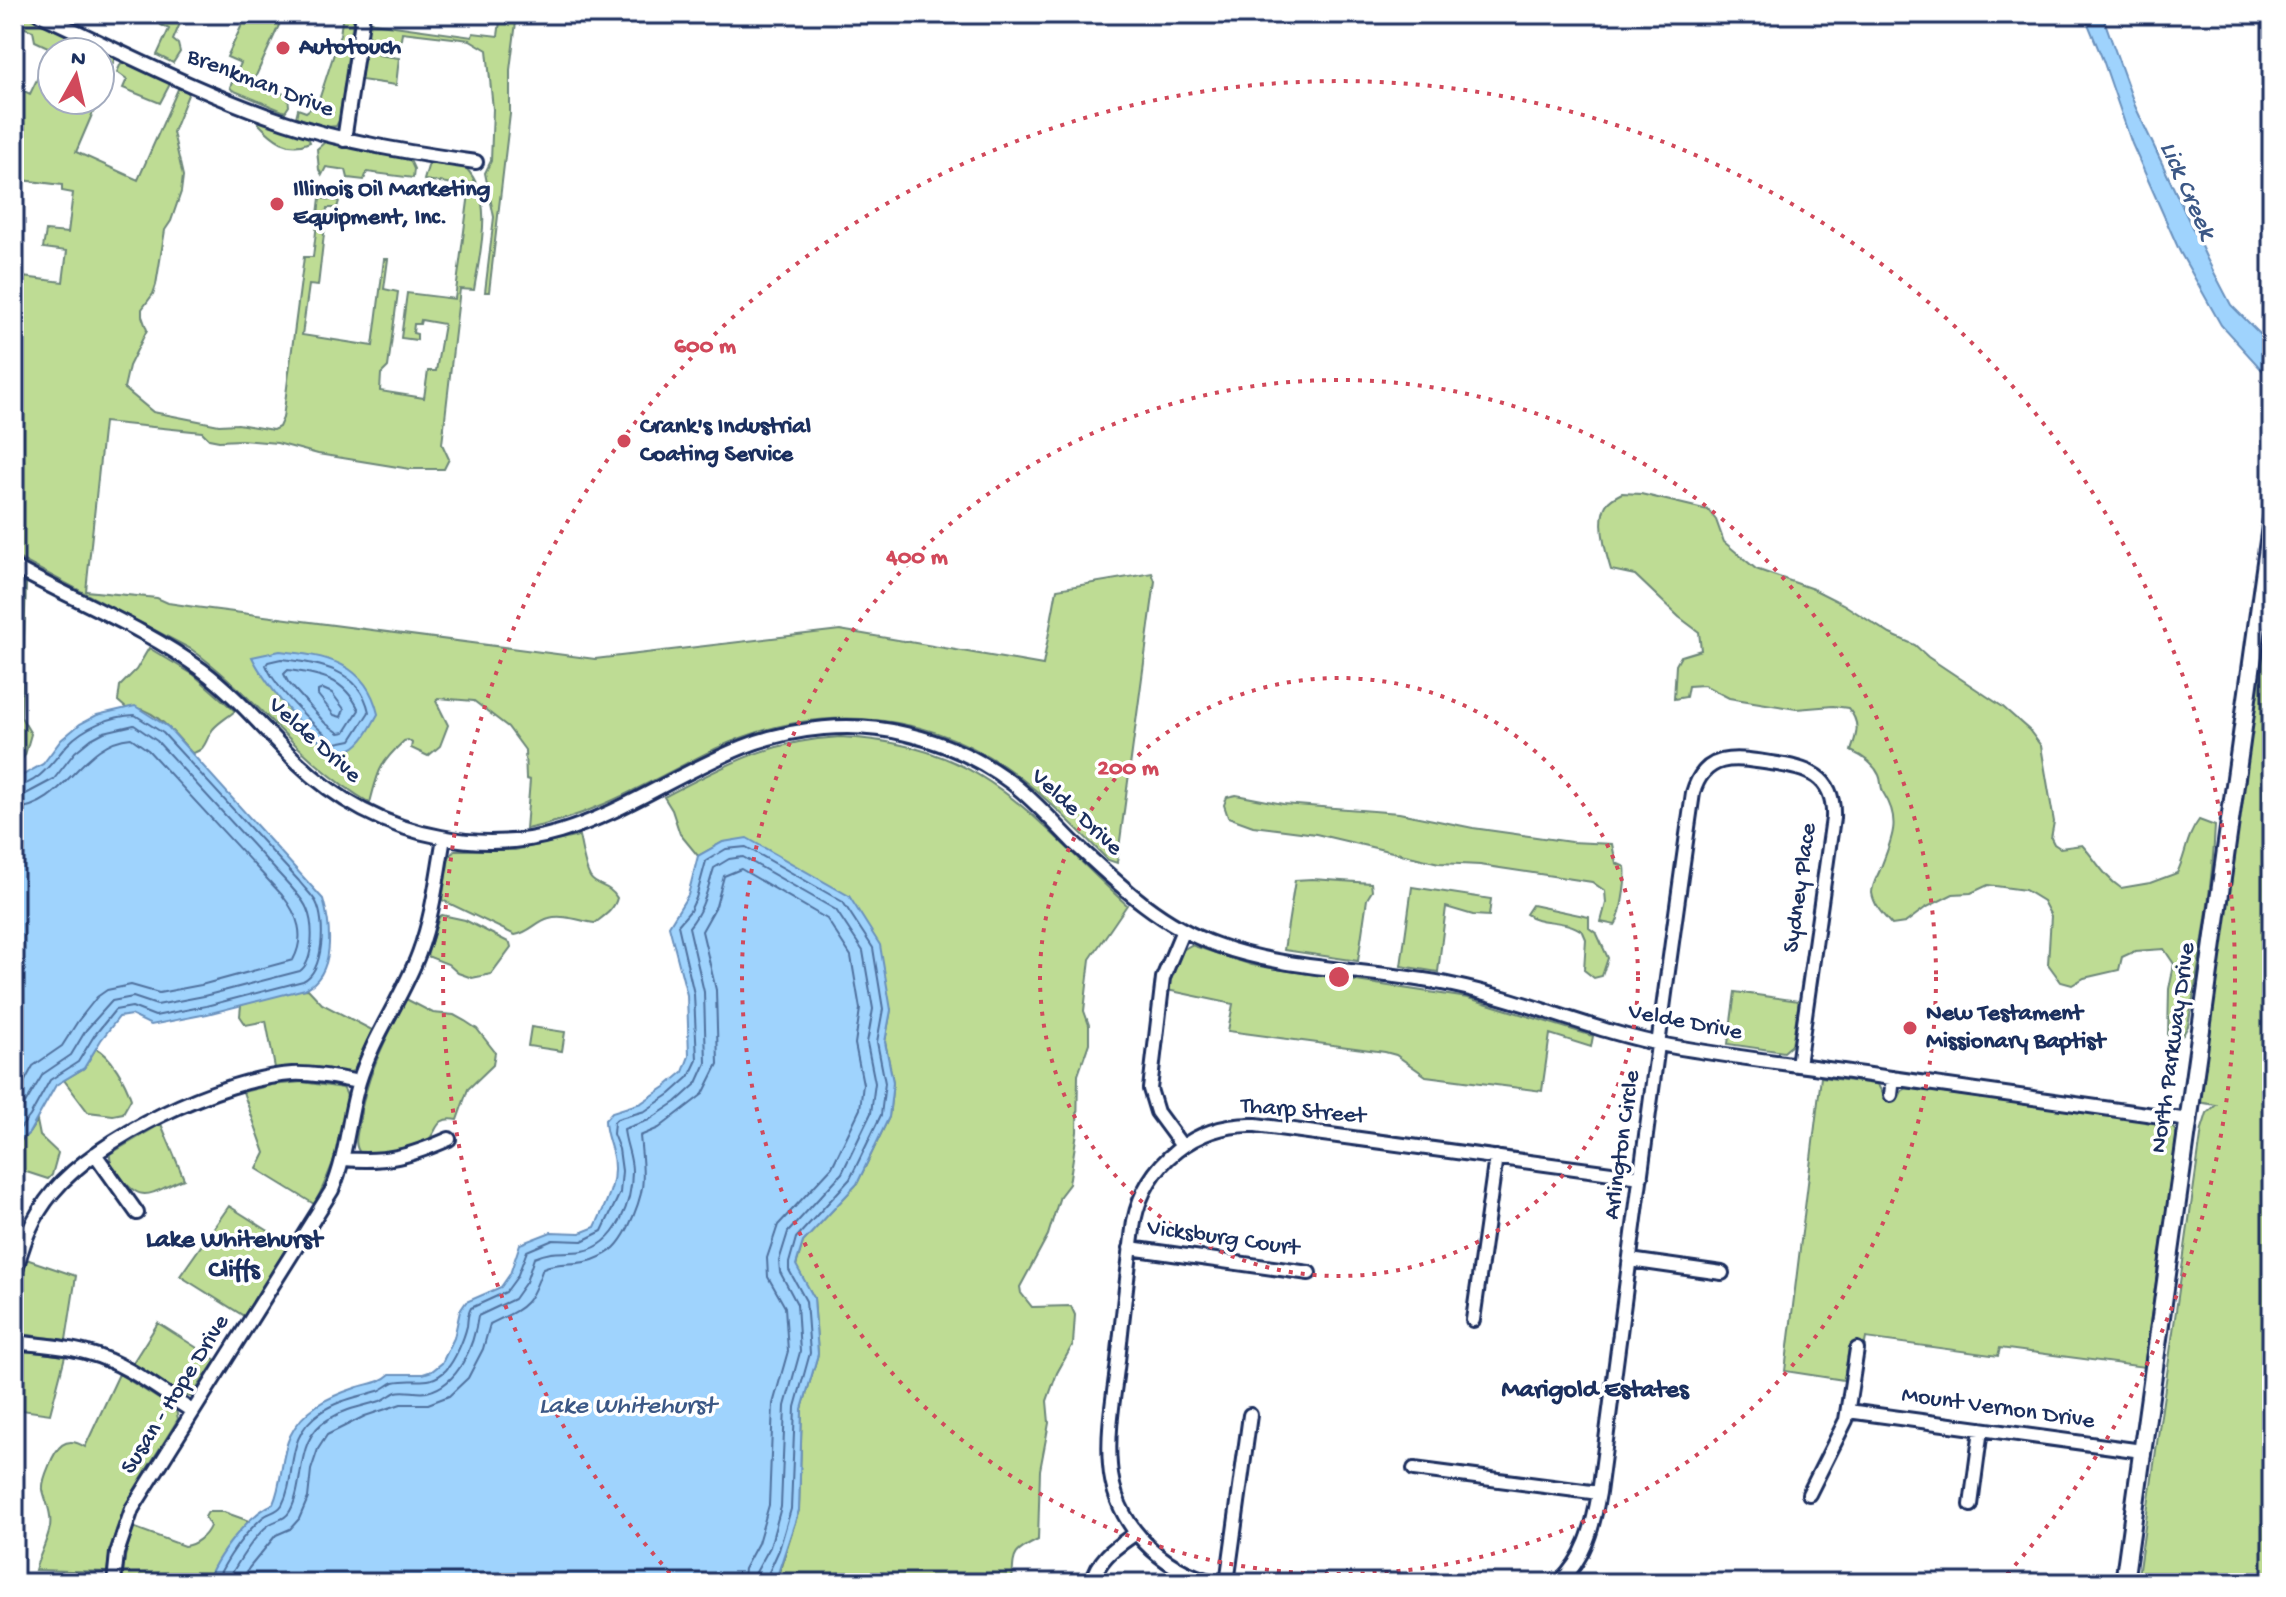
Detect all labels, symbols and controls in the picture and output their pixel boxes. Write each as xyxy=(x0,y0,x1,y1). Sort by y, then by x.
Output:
place label: Autotouch xyxy=(298,34,401,63)
north arrow xyxy=(36,36,116,116)
marker: Autotouch xyxy=(274,39,292,57)
street label: Brenkman Drive xyxy=(182,42,338,126)
text: N xyxy=(69,46,87,74)
water label: Lick Creek xyxy=(2151,137,2222,247)
place label: Illinois Oil Marketing Equipment, Inc. xyxy=(293,176,491,233)
marker: Illinois Oil Marketing Equipment, Inc. xyxy=(268,195,286,213)
text: 600 m xyxy=(674,333,736,362)
place label: Crank's Industrial Coating Service xyxy=(640,413,811,470)
marker: Crank's Industrial Coating Service xyxy=(615,432,633,450)
text: 400 m xyxy=(885,544,948,573)
street label: Velde Drive xyxy=(261,691,367,791)
text: 200 m xyxy=(1097,755,1159,784)
street label: Velde Drive xyxy=(1023,762,1129,863)
street label: Sydney Place xyxy=(1778,821,1825,955)
street label: North Parkway Drive xyxy=(2145,940,2203,1155)
centre of rings xyxy=(1325,963,1353,991)
street label: Velde Drive xyxy=(1625,998,1745,1048)
place label: New Testament Missionary Baptist xyxy=(1926,1000,2107,1057)
marker: New Testament Missionary Baptist xyxy=(1901,1019,1919,1037)
street label: Arlington Circle xyxy=(1598,1068,1648,1221)
street label: Tharp Street xyxy=(1237,1092,1369,1132)
street label: Vicksburg Court xyxy=(1144,1214,1303,1264)
district label: Lake Whitehurst Cliffs xyxy=(146,1226,325,1287)
street label: Susan - Hope Drive xyxy=(115,1309,237,1480)
district label: Marigold Estates xyxy=(1501,1376,1690,1407)
street label: Mount Vernon Drive xyxy=(1900,1381,2097,1437)
water label: Lake Whitehurst xyxy=(539,1392,720,1423)

